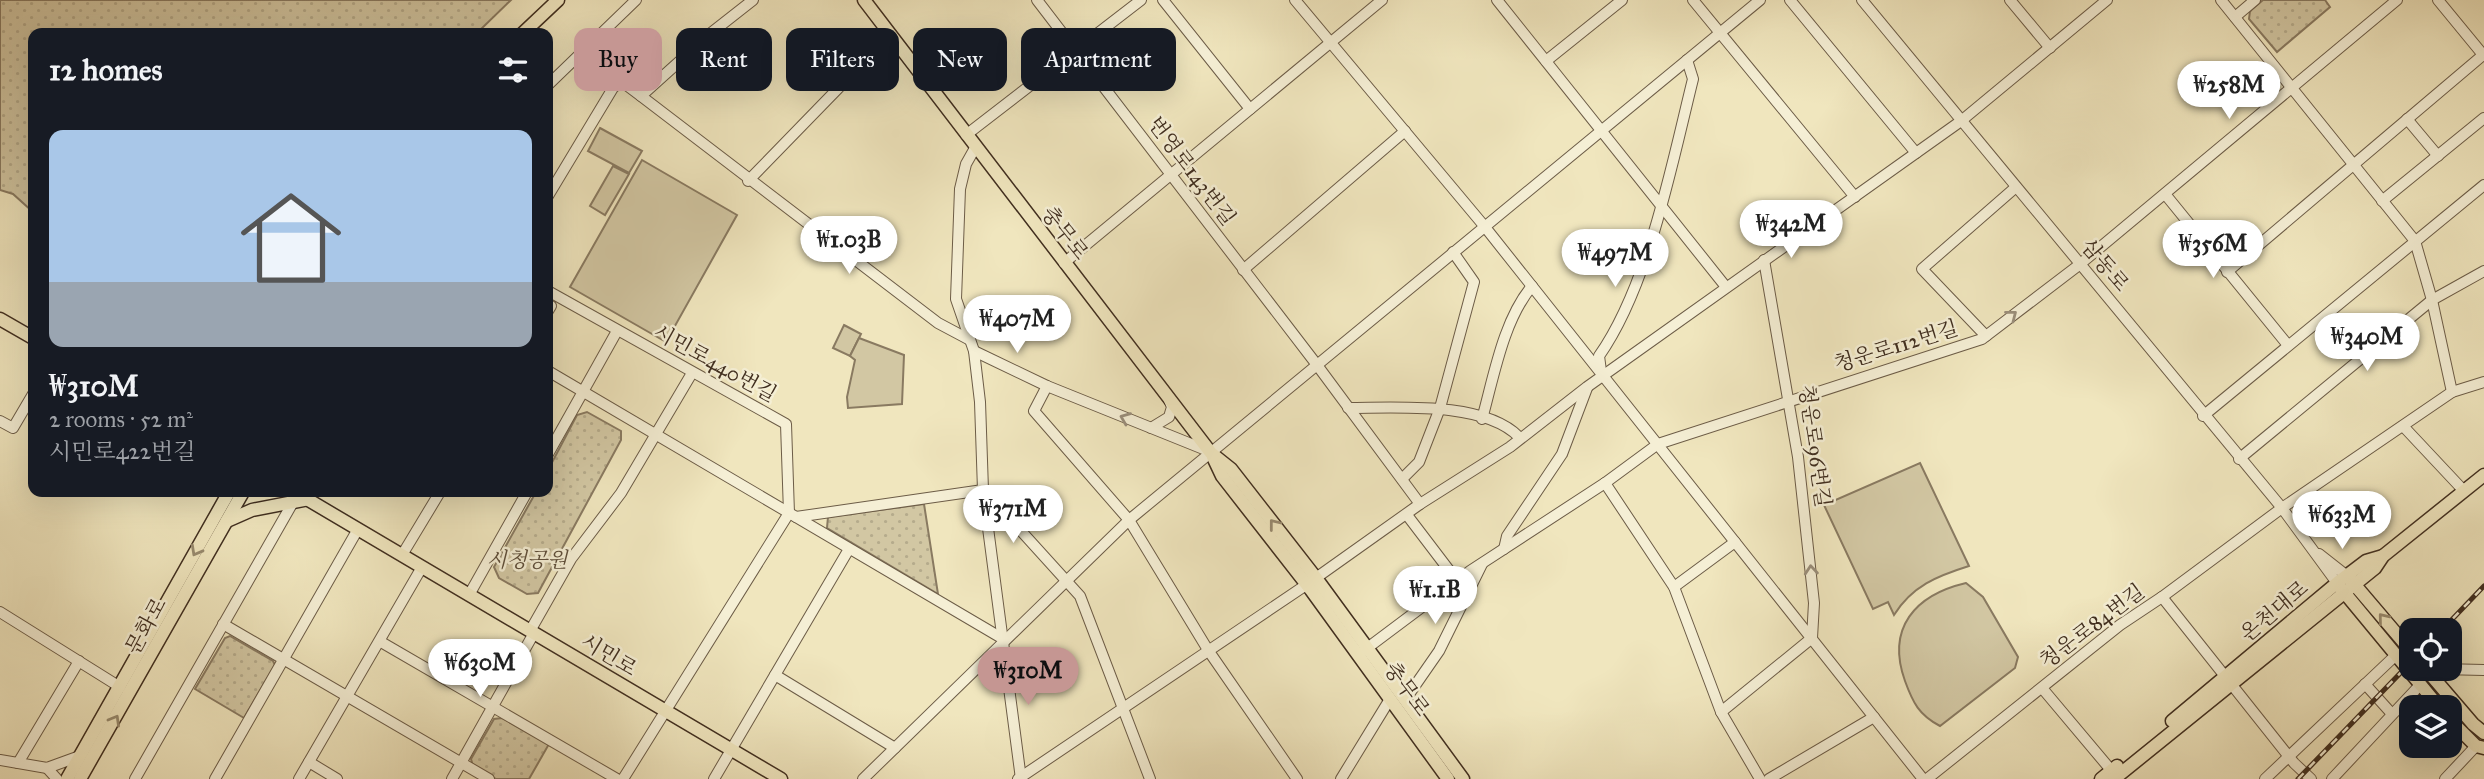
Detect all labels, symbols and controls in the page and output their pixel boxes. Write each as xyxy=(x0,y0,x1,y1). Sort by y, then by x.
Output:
chip: Buy xyxy=(574,28,662,91)
chip: Rent xyxy=(676,28,772,91)
chip: Filters xyxy=(786,28,899,91)
chip: New xyxy=(913,28,1007,91)
chip: Apartment xyxy=(1021,28,1176,91)
icon: filters xyxy=(494,51,532,89)
text: 12 homes xyxy=(49,52,162,88)
pin: ₩258M xyxy=(2180,61,2278,121)
text: ₩258M xyxy=(2193,70,2265,98)
street label: 번영로143번길 xyxy=(1143,111,1241,231)
icon: home xyxy=(228,175,354,301)
street label: 충무로 xyxy=(1036,201,1094,265)
pin: ₩342M xyxy=(1742,201,1840,260)
text: ₩342M xyxy=(1756,209,1826,237)
pin: ₩1.03B xyxy=(792,216,906,276)
pin: ₩356M xyxy=(2164,220,2262,280)
text: ₩1.03B xyxy=(816,225,882,253)
text: ₩356M xyxy=(2179,229,2247,257)
pin: ₩497M xyxy=(1566,230,1664,289)
street label: 삼동로 xyxy=(2075,233,2135,297)
text: ₩497M xyxy=(1578,238,1652,266)
pin: ₩407M xyxy=(968,296,1066,355)
text: ₩407M xyxy=(979,304,1055,332)
one-way arrow xyxy=(2005,311,2017,324)
pin: ₩340M xyxy=(2318,314,2416,373)
street label: 청운로112번길 xyxy=(1831,315,1961,377)
street label: 시민로440번길 xyxy=(649,318,781,408)
text: ₩340M xyxy=(2331,322,2403,350)
text: ₩310M xyxy=(49,368,139,404)
street label: 청운로96번길 xyxy=(1794,383,1836,509)
text: 2 rooms · 52 m² xyxy=(49,405,193,433)
one-way arrow xyxy=(1120,412,1132,426)
text: 시민로422번길 xyxy=(49,437,196,465)
pin: ₩371M xyxy=(964,486,1062,545)
pin: ₩633M xyxy=(2293,491,2391,551)
text: ₩371M xyxy=(979,494,1047,522)
text: ₩633M xyxy=(2308,500,2376,528)
one-way arrow xyxy=(1269,520,1282,532)
one-way arrow xyxy=(191,544,204,557)
park label: 시청공원 xyxy=(486,547,569,573)
one-way arrow xyxy=(1804,565,1819,576)
pin: ₩1.1B xyxy=(1386,566,1484,626)
text: ₩1.1B xyxy=(1409,575,1461,603)
street label: 온천대로 xyxy=(2235,575,2313,647)
street label: 청운로84번길 xyxy=(2035,578,2149,674)
street label: 문화로 xyxy=(120,593,172,659)
one-way arrow xyxy=(2379,613,2392,625)
map controls xyxy=(2399,618,2462,758)
button: locate xyxy=(2399,618,2462,681)
street label: 시민로 xyxy=(576,628,642,682)
pin: ₩630M xyxy=(431,640,529,699)
text: ₩630M xyxy=(444,648,516,676)
pin: ₩310M xyxy=(979,648,1077,707)
text: ₩310M xyxy=(994,656,1062,684)
street label: 충무로 xyxy=(1379,657,1435,721)
button: layers xyxy=(2399,695,2462,758)
one-way arrow xyxy=(107,715,120,728)

